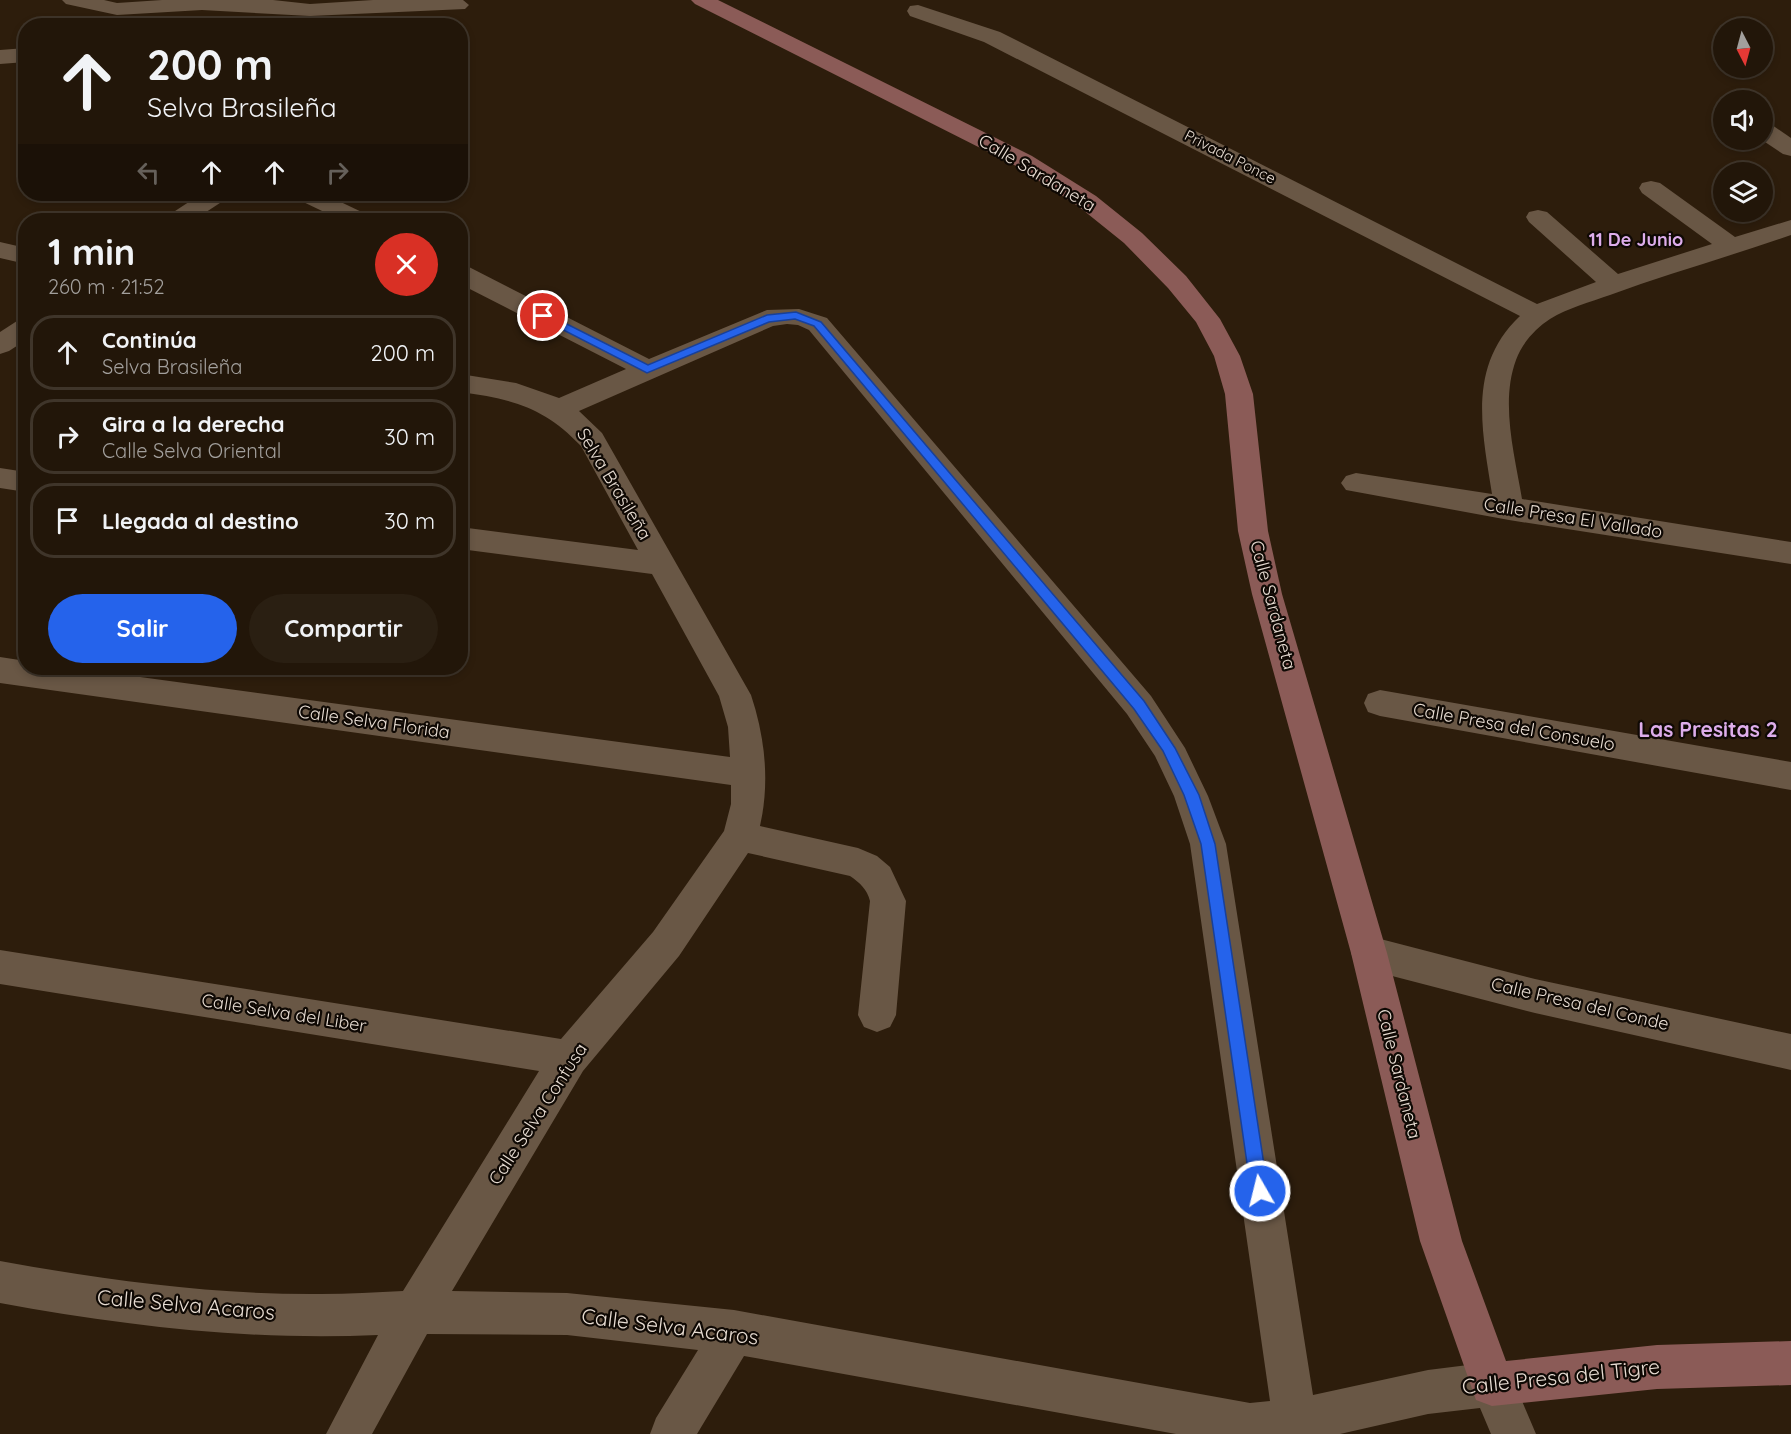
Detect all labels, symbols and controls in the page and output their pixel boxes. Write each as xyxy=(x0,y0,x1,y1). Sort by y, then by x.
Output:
north arrow xyxy=(1713,18,1773,78)
map controls xyxy=(1713,18,1773,222)
text: 200 m xyxy=(147,38,273,91)
icon: ahead xyxy=(48,42,126,120)
text: Selva Brasileña xyxy=(147,90,337,124)
button: sound xyxy=(1713,90,1773,150)
street label: Privada Ponce xyxy=(1181,125,1279,188)
street label: Calle Sardaneta xyxy=(974,129,1100,217)
icon: left xyxy=(132,156,165,189)
icon: ahead xyxy=(195,156,228,189)
icon: ahead xyxy=(258,156,291,189)
icon: right xyxy=(321,156,354,189)
button: layers xyxy=(1713,162,1773,222)
district label: 11 De Junio xyxy=(1589,228,1683,251)
text: 1 min xyxy=(48,229,135,274)
button: close xyxy=(375,233,438,296)
text: 260 m · 21:52 xyxy=(48,274,164,299)
pin xyxy=(517,290,568,341)
icon: arrive xyxy=(526,299,559,332)
text: Continúa xyxy=(102,326,197,354)
icon: ahead xyxy=(51,336,84,369)
text: 200 m xyxy=(371,339,435,367)
text: Selva Brasileña xyxy=(102,354,242,379)
text: Gira a la derecha xyxy=(102,410,285,438)
icon: right xyxy=(51,420,84,453)
text: 30 m xyxy=(384,423,435,451)
street label: Selva Brasileña xyxy=(572,424,657,544)
text: Calle Selva Oriental xyxy=(102,438,281,463)
street label: Calle Presa El Vallado xyxy=(1482,492,1664,543)
icon: arrive xyxy=(51,504,84,537)
text: Llegada al destino xyxy=(102,507,299,535)
text: 30 m xyxy=(384,507,435,535)
street label: Calle Sardaneta xyxy=(1245,538,1302,672)
button: Salir xyxy=(48,594,237,663)
button: Compartir xyxy=(249,594,438,663)
street label: Calle Presa del Consuelo xyxy=(1411,697,1617,756)
street label: Calle Selva Florida xyxy=(297,699,451,744)
district label: Las Presitas 2 xyxy=(1638,716,1778,742)
street label: Calle Presa del Conde xyxy=(1489,972,1671,1035)
street label: Calle Selva del Liber xyxy=(200,988,368,1037)
street label: Calle Sardaneta xyxy=(1372,1007,1427,1141)
street label: Calle Selva Confusa xyxy=(483,1039,592,1189)
position arrow xyxy=(1228,1159,1292,1223)
street label: Calle Selva Acaros xyxy=(96,1283,276,1325)
street label: Calle Selva Acaros xyxy=(580,1302,760,1350)
street label: Calle Presa del Tigre xyxy=(1461,1353,1661,1399)

